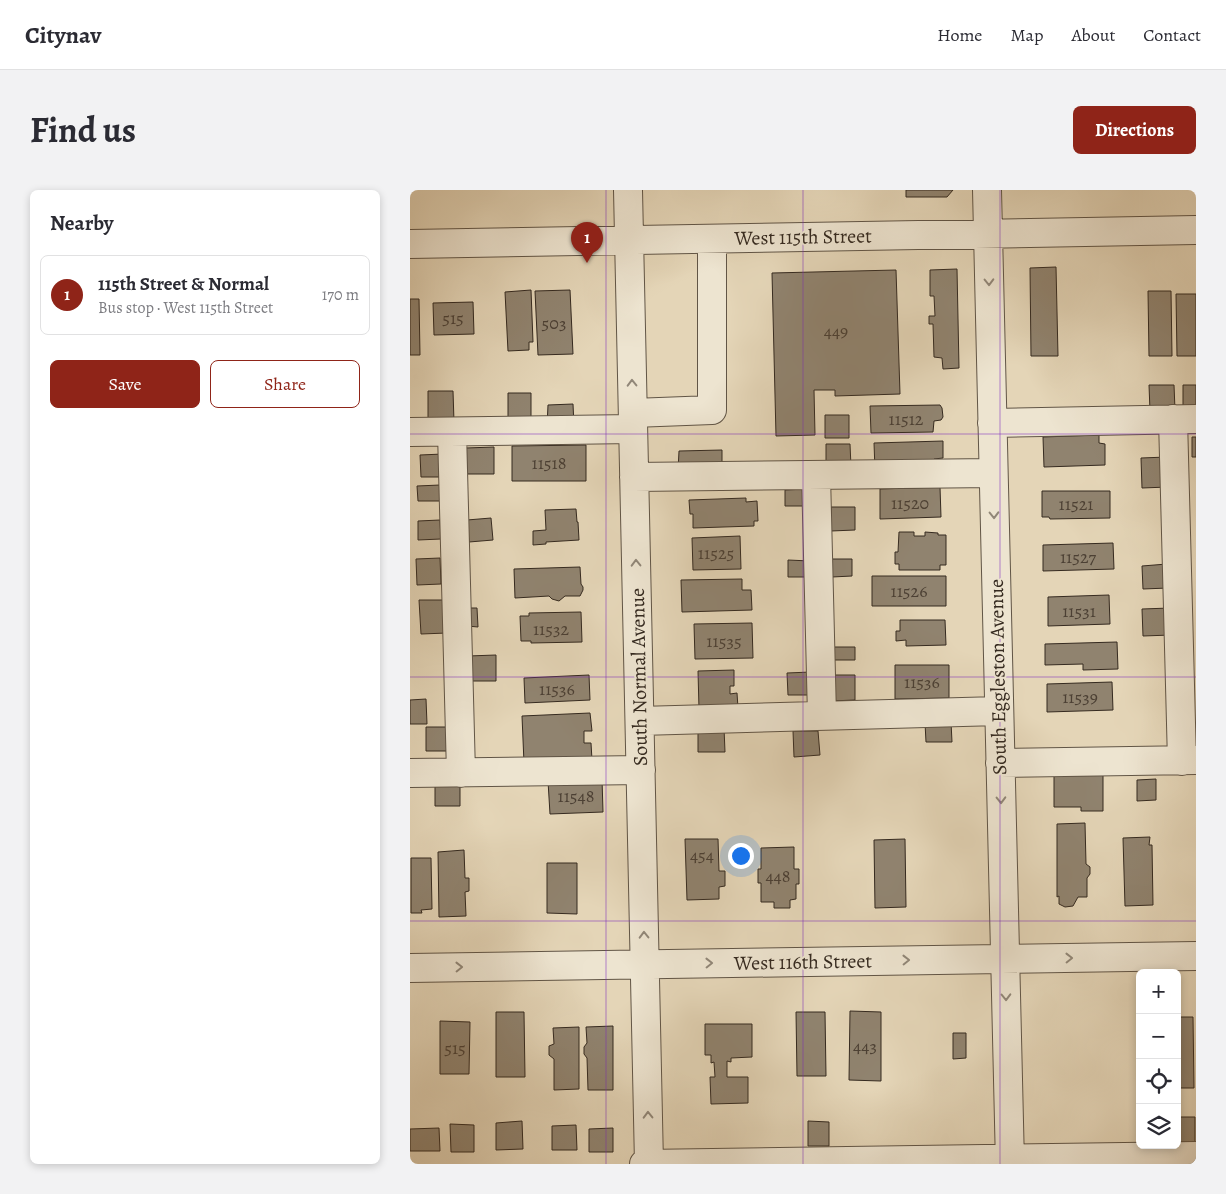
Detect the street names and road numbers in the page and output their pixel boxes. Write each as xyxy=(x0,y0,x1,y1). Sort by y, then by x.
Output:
street label: West 115th Street xyxy=(733,222,872,252)
street label: South Eggleston Avenue xyxy=(983,579,1013,775)
street label: South Normal Avenue xyxy=(624,588,654,766)
street label: West 116th Street xyxy=(733,947,873,977)

